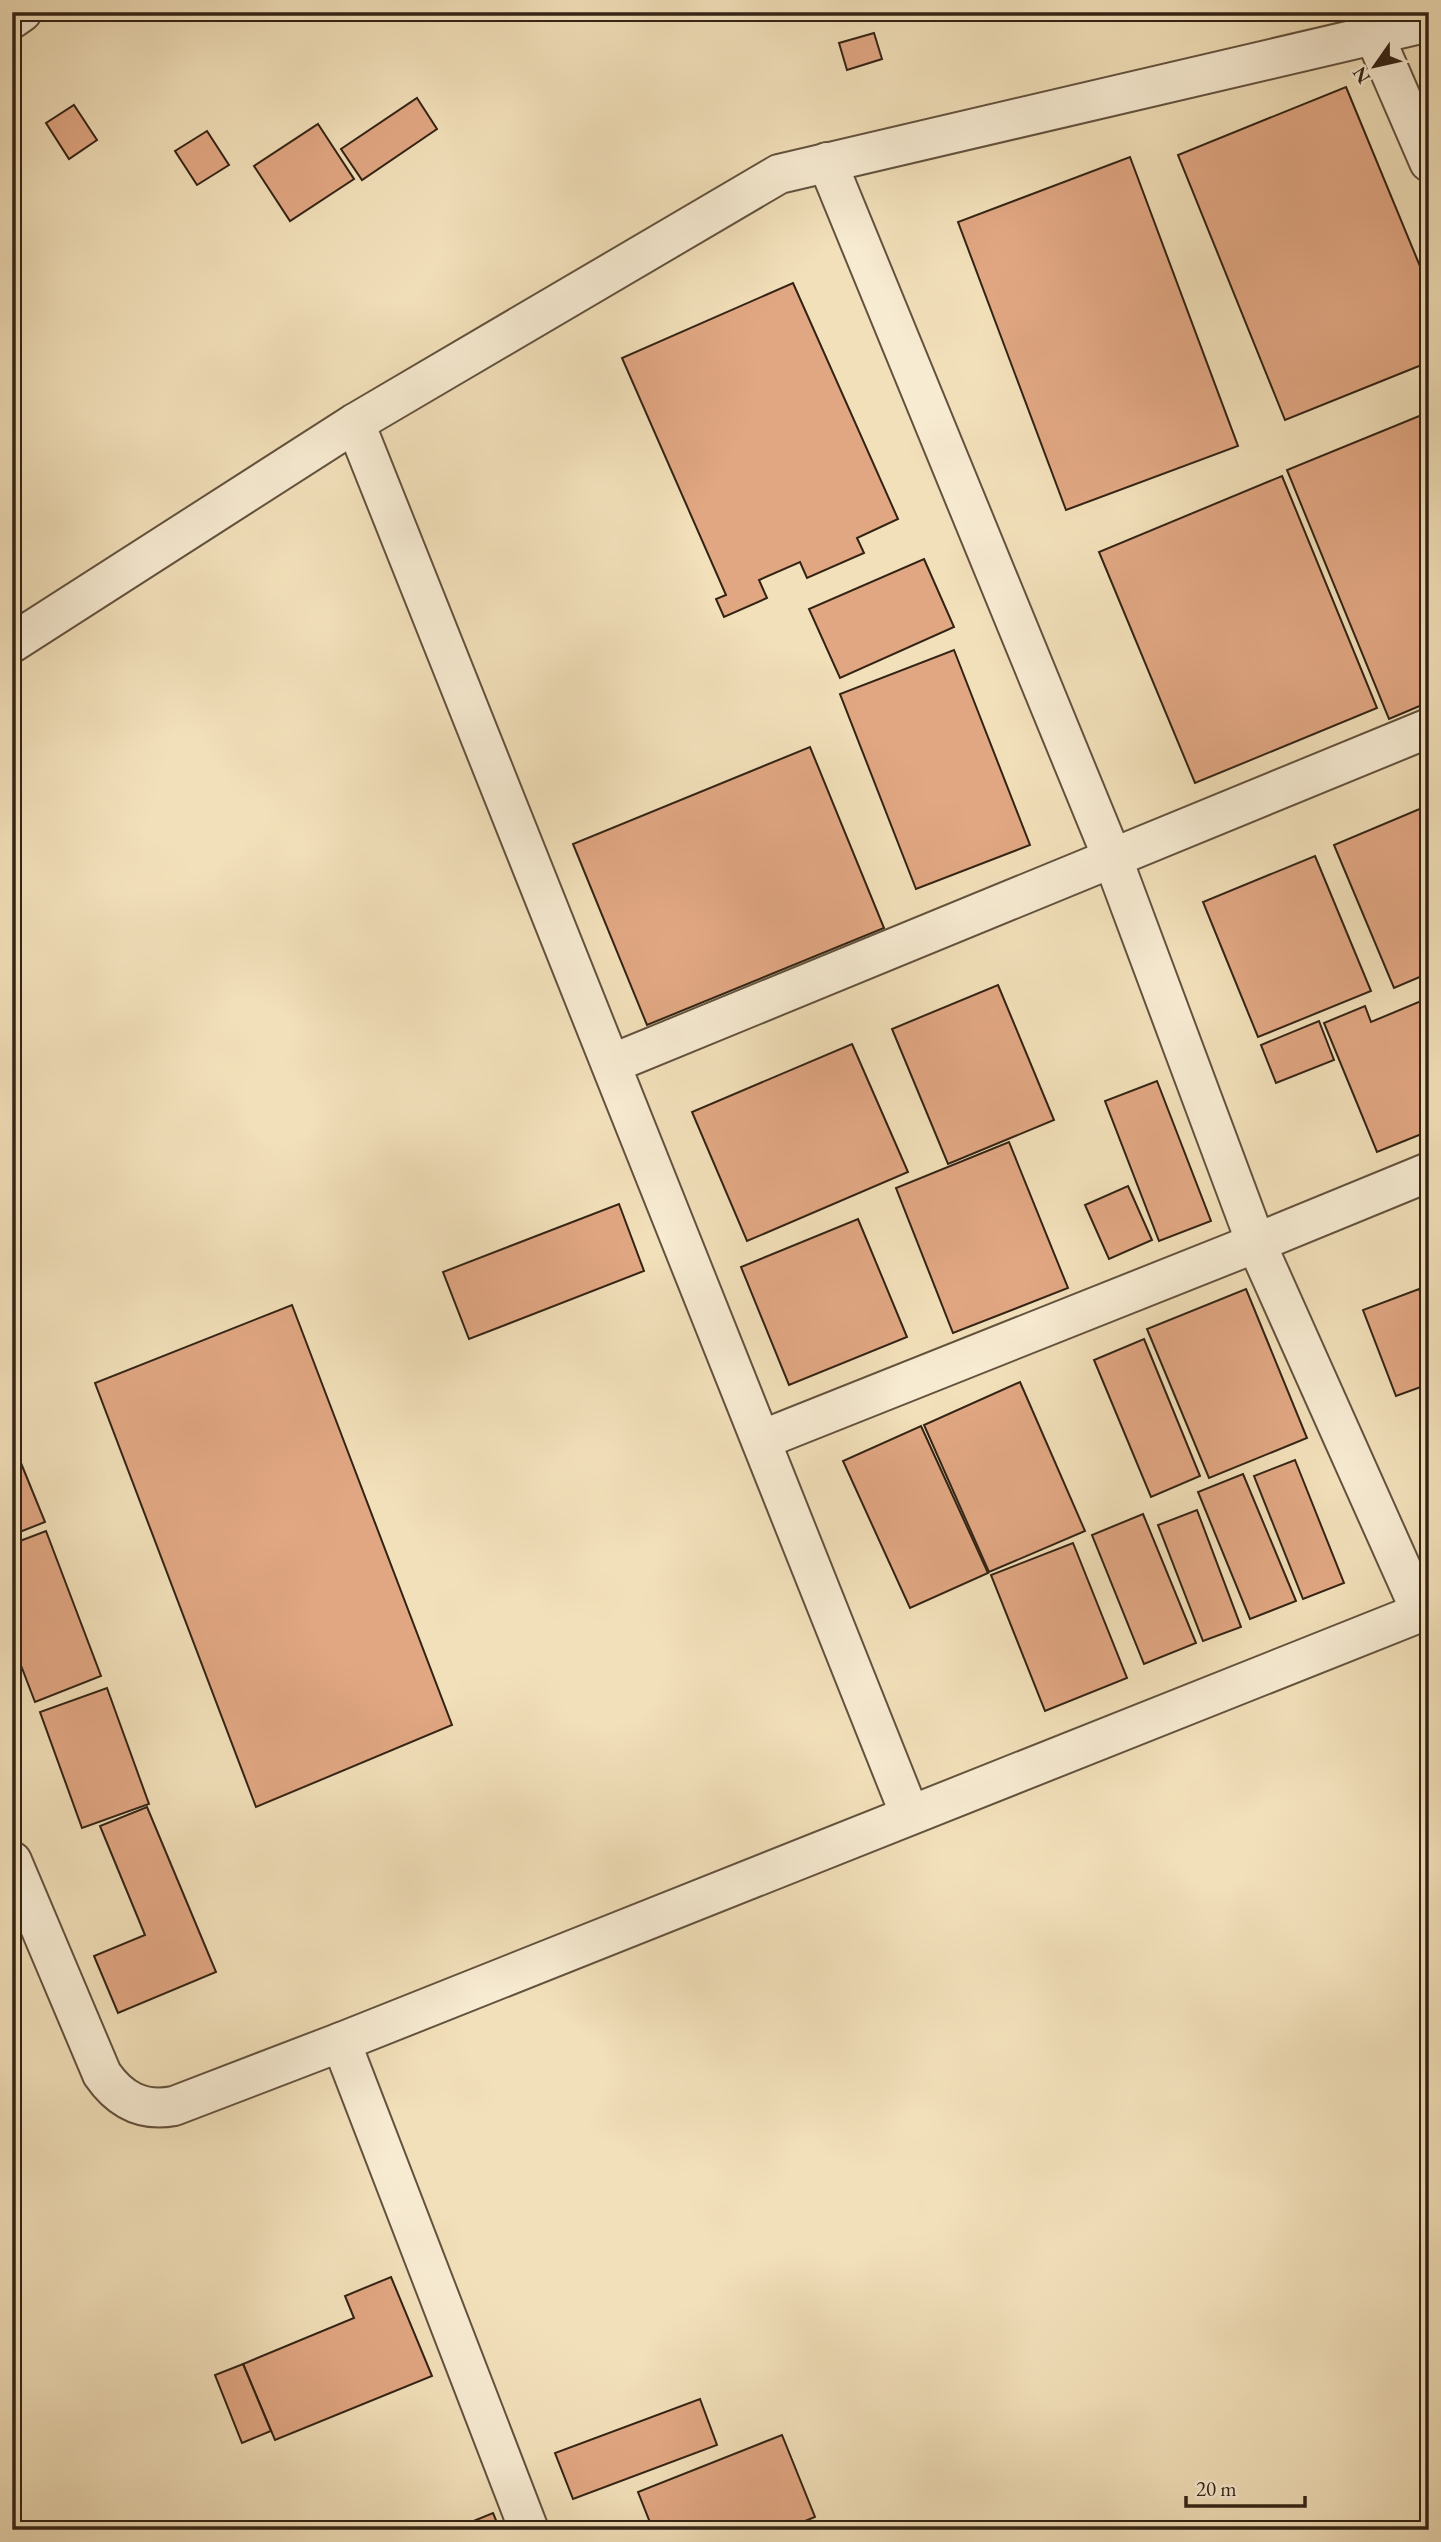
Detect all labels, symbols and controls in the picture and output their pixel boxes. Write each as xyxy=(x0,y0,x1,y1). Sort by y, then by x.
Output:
north arrow xyxy=(1340,32,1410,102)
text: N xyxy=(1346,61,1376,89)
scale bar xyxy=(1186,2465,1304,2509)
text: 20 m xyxy=(1196,2475,1237,2502)

